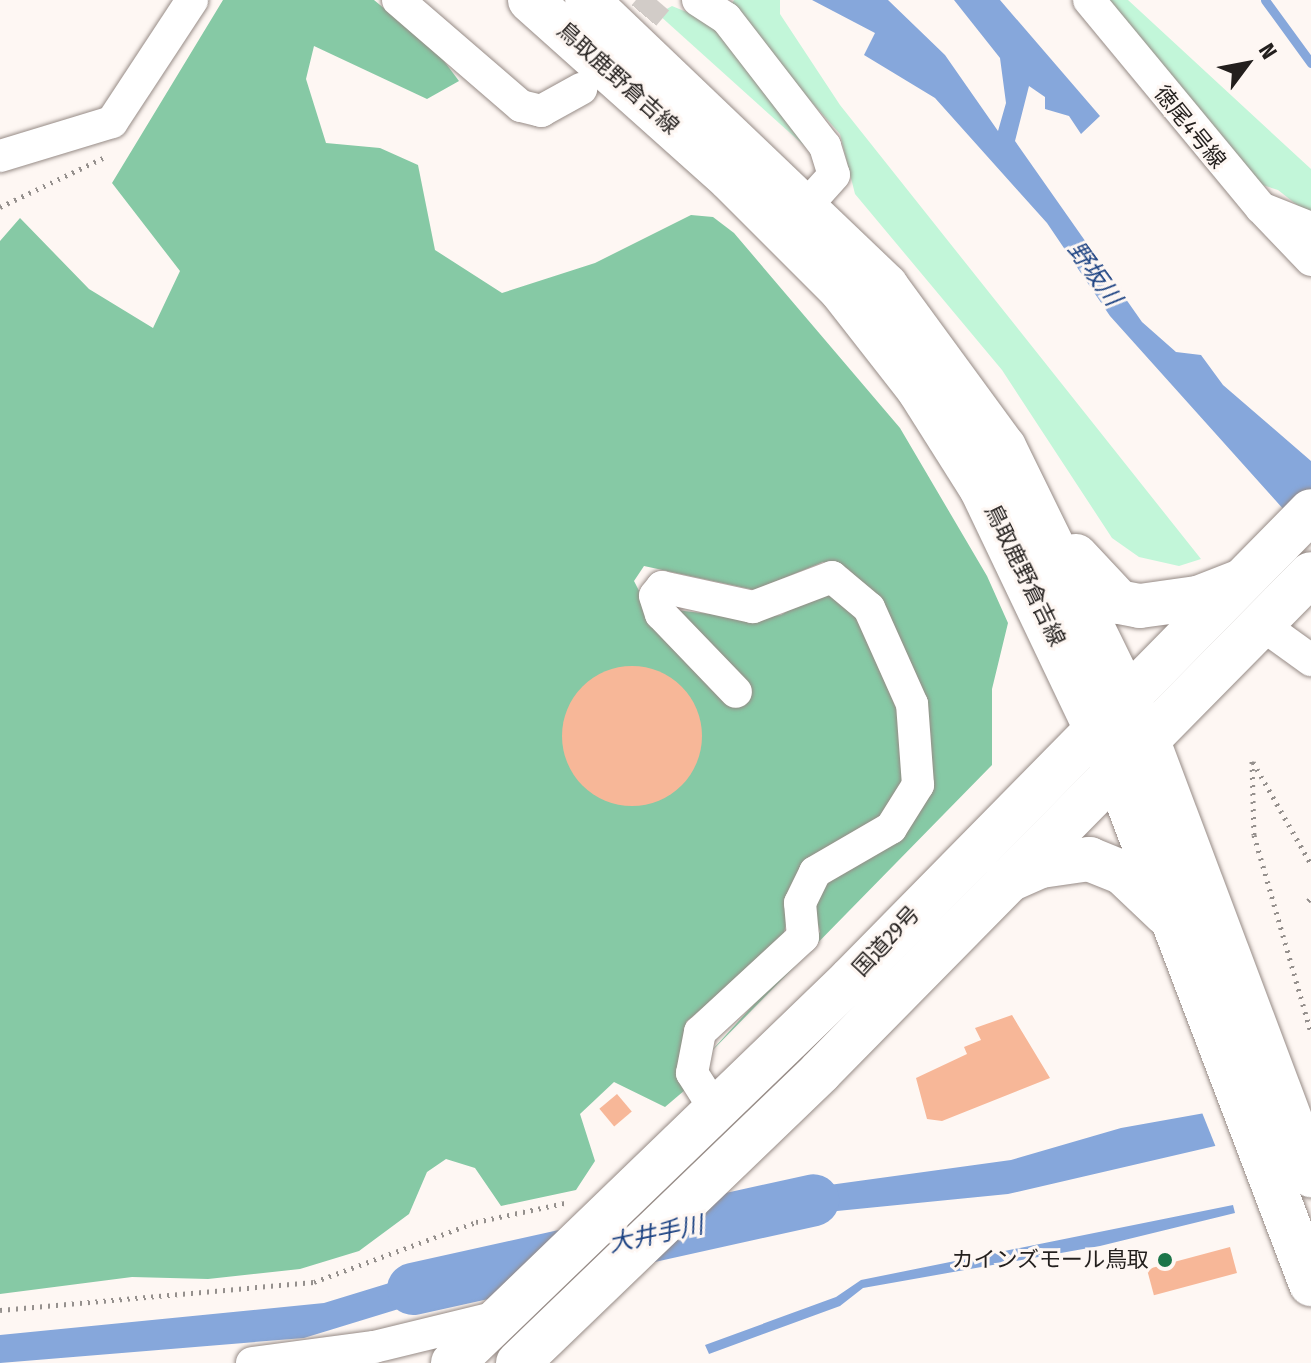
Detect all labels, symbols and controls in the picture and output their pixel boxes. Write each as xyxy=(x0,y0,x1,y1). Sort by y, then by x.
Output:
street label: 鳥取鹿野倉吉線 xyxy=(552,17,684,139)
north arrow xyxy=(1207,24,1287,104)
text: N xyxy=(1253,38,1283,64)
street label: 徳尾4号線 xyxy=(1149,80,1231,174)
water label: 野坂川 xyxy=(1061,236,1127,312)
street label: 鳥取鹿野倉吉線 xyxy=(979,500,1071,650)
street label: 国道29号 xyxy=(847,900,925,982)
water label: 大井手川 xyxy=(606,1211,706,1259)
place label: カインズモール鳥取 xyxy=(951,1247,1149,1273)
marker: カインズモール鳥取 xyxy=(1156,1251,1174,1269)

